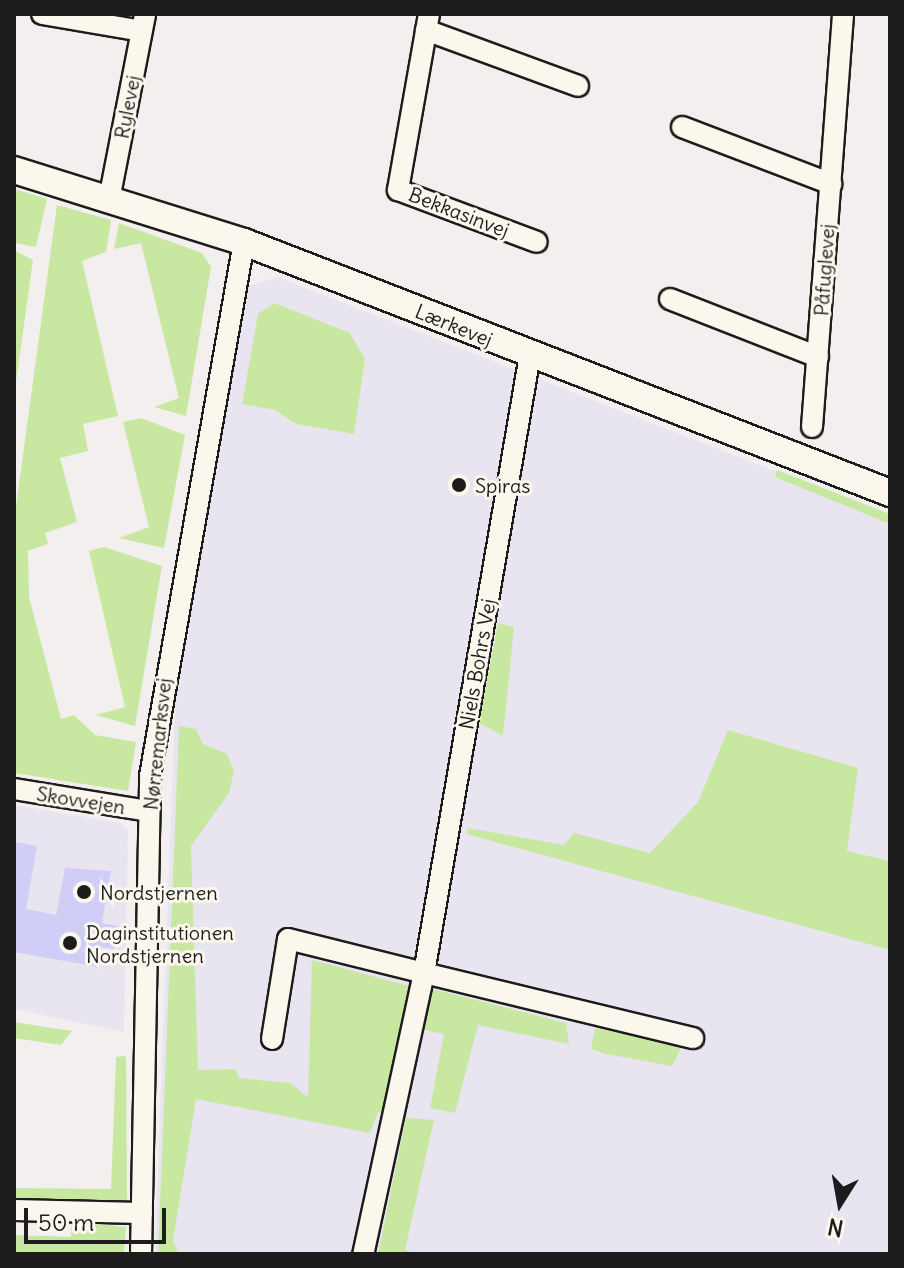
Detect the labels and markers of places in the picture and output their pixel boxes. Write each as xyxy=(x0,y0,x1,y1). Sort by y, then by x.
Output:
place label: Spiras xyxy=(475,473,530,497)
marker: Spiras xyxy=(450,476,468,494)
place label: Nordstjernen xyxy=(100,880,218,904)
marker: Nordstjernen xyxy=(75,883,93,901)
place label: Daginstitutionen Nordstjernen xyxy=(86,920,234,967)
marker: Daginstitutionen Nordstjernen xyxy=(61,934,79,952)

